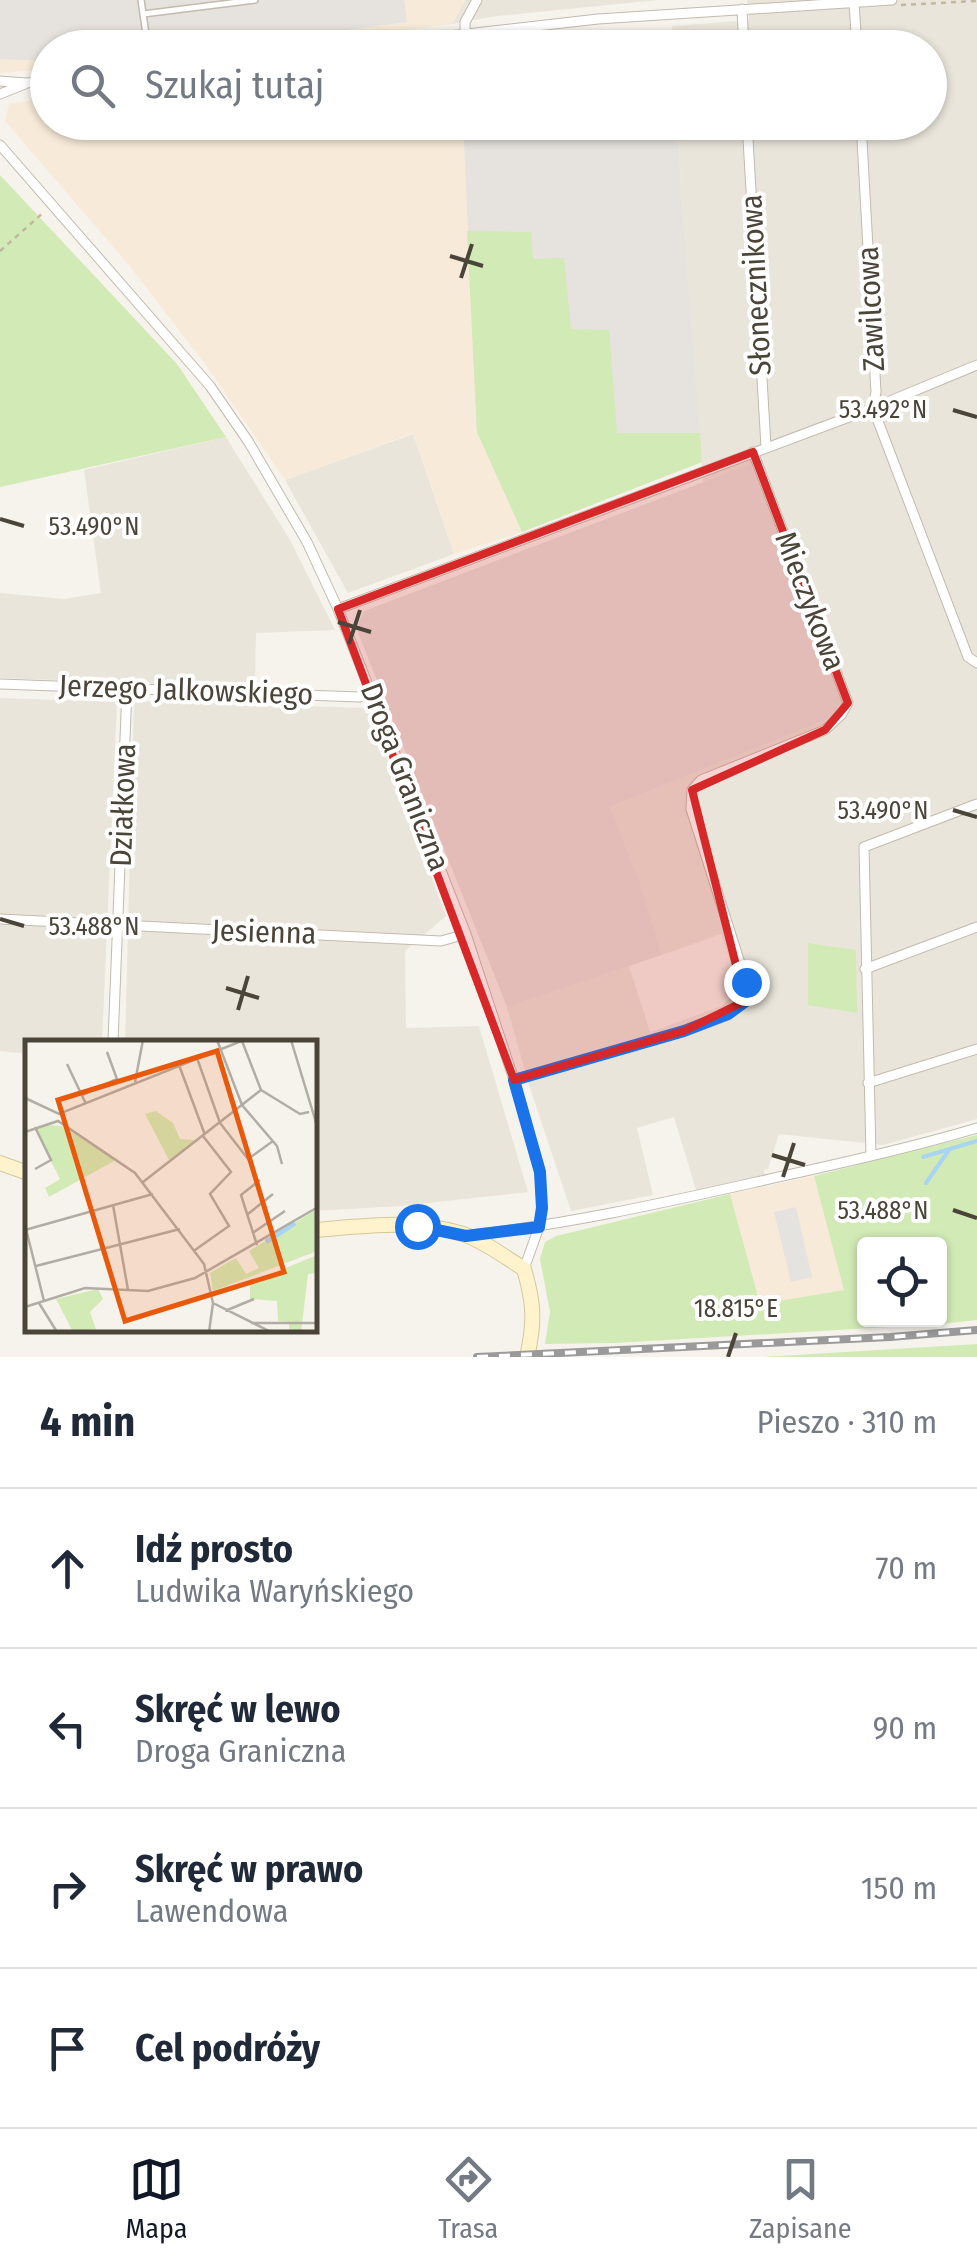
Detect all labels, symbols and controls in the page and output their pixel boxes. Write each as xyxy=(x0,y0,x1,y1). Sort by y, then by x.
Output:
search box xyxy=(30,30,947,140)
icon: search xyxy=(65,58,120,113)
text: Szukaj tutaj xyxy=(145,62,324,108)
street label: Słonecznikowa xyxy=(733,194,779,376)
street label: Zawilcowa xyxy=(850,246,892,372)
text: 53.492°N xyxy=(839,395,927,425)
text: 53.490°N xyxy=(49,512,139,542)
street label: Mieczykowa xyxy=(767,527,853,675)
street label: Jerzego Jalkowskiego xyxy=(58,668,314,712)
street label: Droga Graniczna xyxy=(353,678,457,876)
street label: Działkowa xyxy=(103,743,143,867)
text: 53.490°N xyxy=(838,796,928,826)
text: 53.488°N xyxy=(48,912,140,942)
street label: Jesienna xyxy=(211,912,317,952)
route end xyxy=(724,960,770,1006)
inset map xyxy=(25,1040,318,1332)
text: 53.488°N xyxy=(837,1196,929,1226)
route start xyxy=(395,1204,441,1250)
map controls xyxy=(857,1237,947,1327)
button: locate xyxy=(857,1237,947,1327)
text: 18.815°E xyxy=(694,1294,778,1324)
text: 4 min xyxy=(40,1397,135,1447)
text: Pieszo · 310 m xyxy=(757,1403,937,1441)
text: Idź prosto xyxy=(135,1526,293,1572)
icon: ahead xyxy=(40,1541,95,1596)
text: 70 m xyxy=(876,1549,937,1587)
text: Ludwika Waryńskiego xyxy=(135,1572,414,1610)
text: Skręć w lewo xyxy=(135,1686,341,1732)
icon: left xyxy=(40,1701,95,1756)
text: 90 m xyxy=(873,1709,937,1747)
text: Droga Graniczna xyxy=(135,1732,346,1770)
text: Skręć w prawo xyxy=(135,1846,363,1892)
icon: right xyxy=(40,1861,95,1916)
text: 150 m xyxy=(861,1869,937,1907)
text: Lawendowa xyxy=(135,1892,288,1930)
icon: arrive xyxy=(40,2021,95,2076)
text: Cel podróży xyxy=(135,2025,320,2071)
tab: Mapa xyxy=(125,2152,187,2245)
tab: Trasa xyxy=(438,2152,498,2245)
tab: Zapisane xyxy=(749,2152,852,2245)

